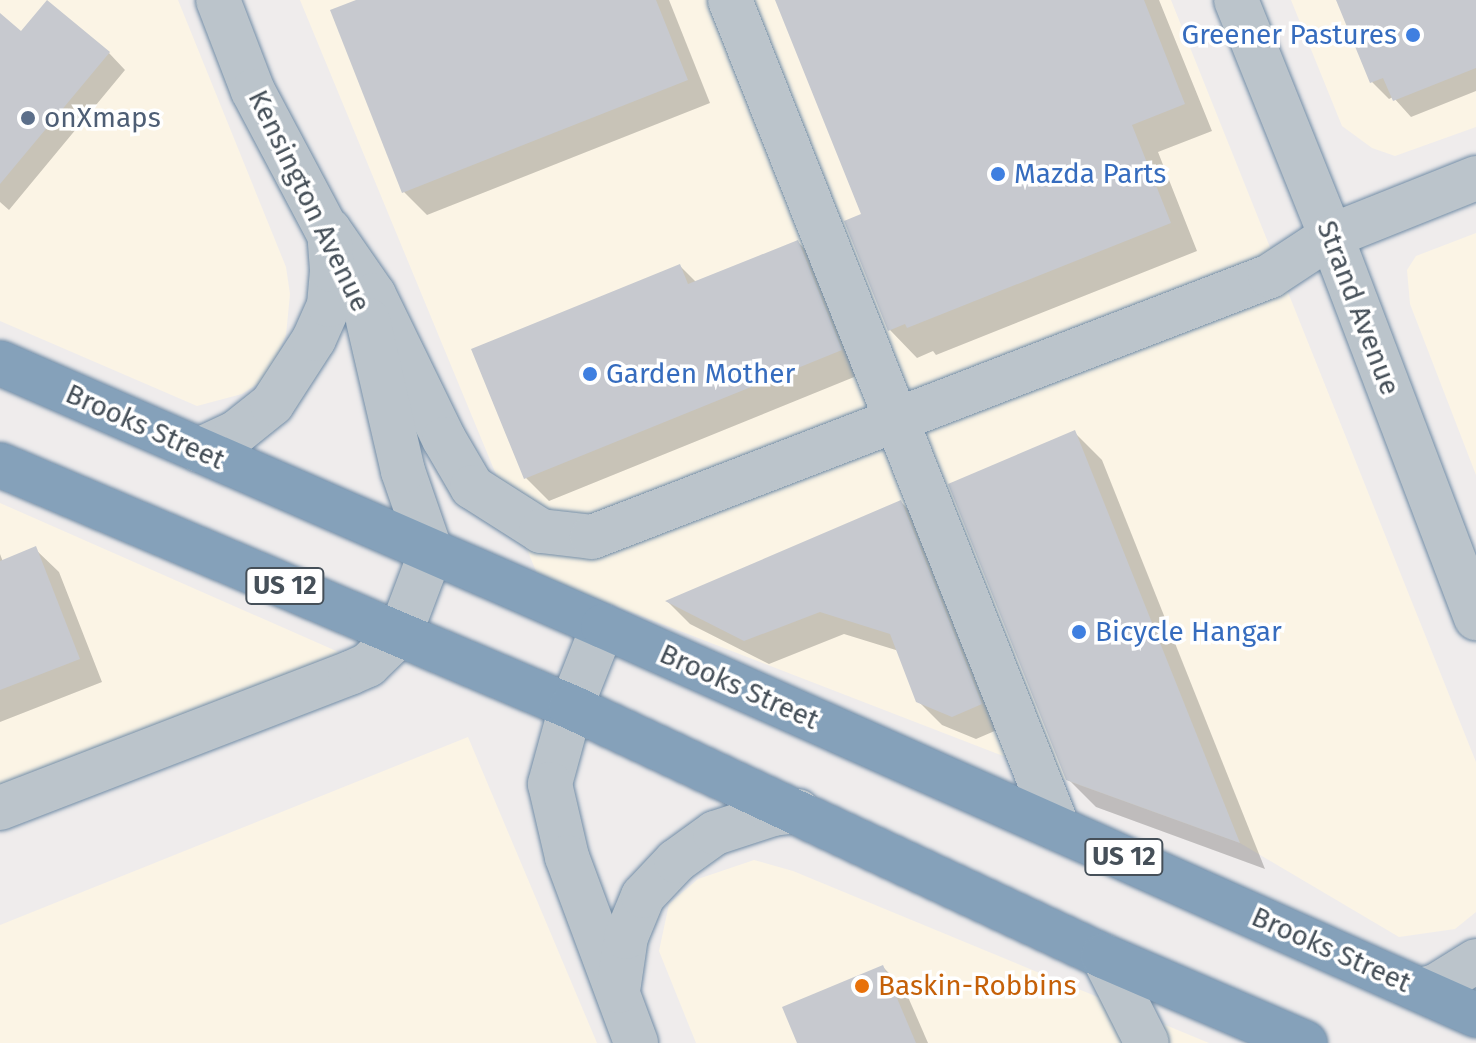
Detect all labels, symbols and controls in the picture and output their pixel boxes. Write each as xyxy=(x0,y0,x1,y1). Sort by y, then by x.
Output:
place label: Greener Pastures xyxy=(1181,18,1397,52)
marker: Greener Pastures xyxy=(1404,26,1422,44)
street label: Kensington Avenue xyxy=(241,85,377,317)
place label: onXmaps xyxy=(44,101,161,135)
marker: onXmaps xyxy=(19,109,37,127)
place label: Mazda Parts xyxy=(1014,157,1166,191)
marker: Mazda Parts xyxy=(989,165,1007,183)
street label: Strand Avenue xyxy=(1309,216,1407,400)
place label: Garden Mother xyxy=(606,357,795,391)
marker: Garden Mother xyxy=(581,365,599,383)
street label: Brooks Street xyxy=(60,377,230,477)
road number: US 12 xyxy=(245,564,325,608)
place label: Bicycle Hangar xyxy=(1095,615,1282,649)
marker: Bicycle Hangar xyxy=(1070,623,1088,641)
street label: Brooks Street xyxy=(654,637,824,737)
road number: US 12 xyxy=(1084,835,1164,879)
street label: Brooks Street xyxy=(1246,900,1416,1000)
place label: Baskin-Robbins xyxy=(878,969,1076,1003)
marker: Baskin-Robbins xyxy=(853,977,871,995)

